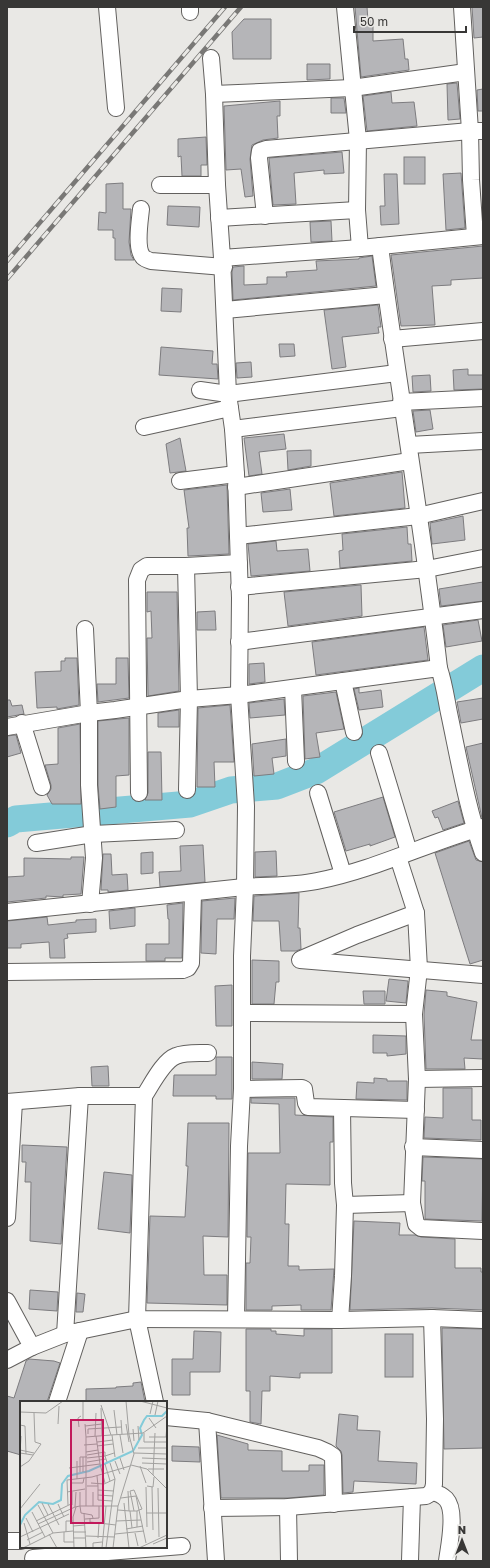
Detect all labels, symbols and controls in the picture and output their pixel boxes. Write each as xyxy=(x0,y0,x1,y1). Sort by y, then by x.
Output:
scale bar xyxy=(354,8,466,34)
text: 50 m xyxy=(360,14,388,29)
inset map xyxy=(20,1401,167,1548)
north arrow xyxy=(442,1520,482,1560)
text: N xyxy=(458,1523,466,1536)

